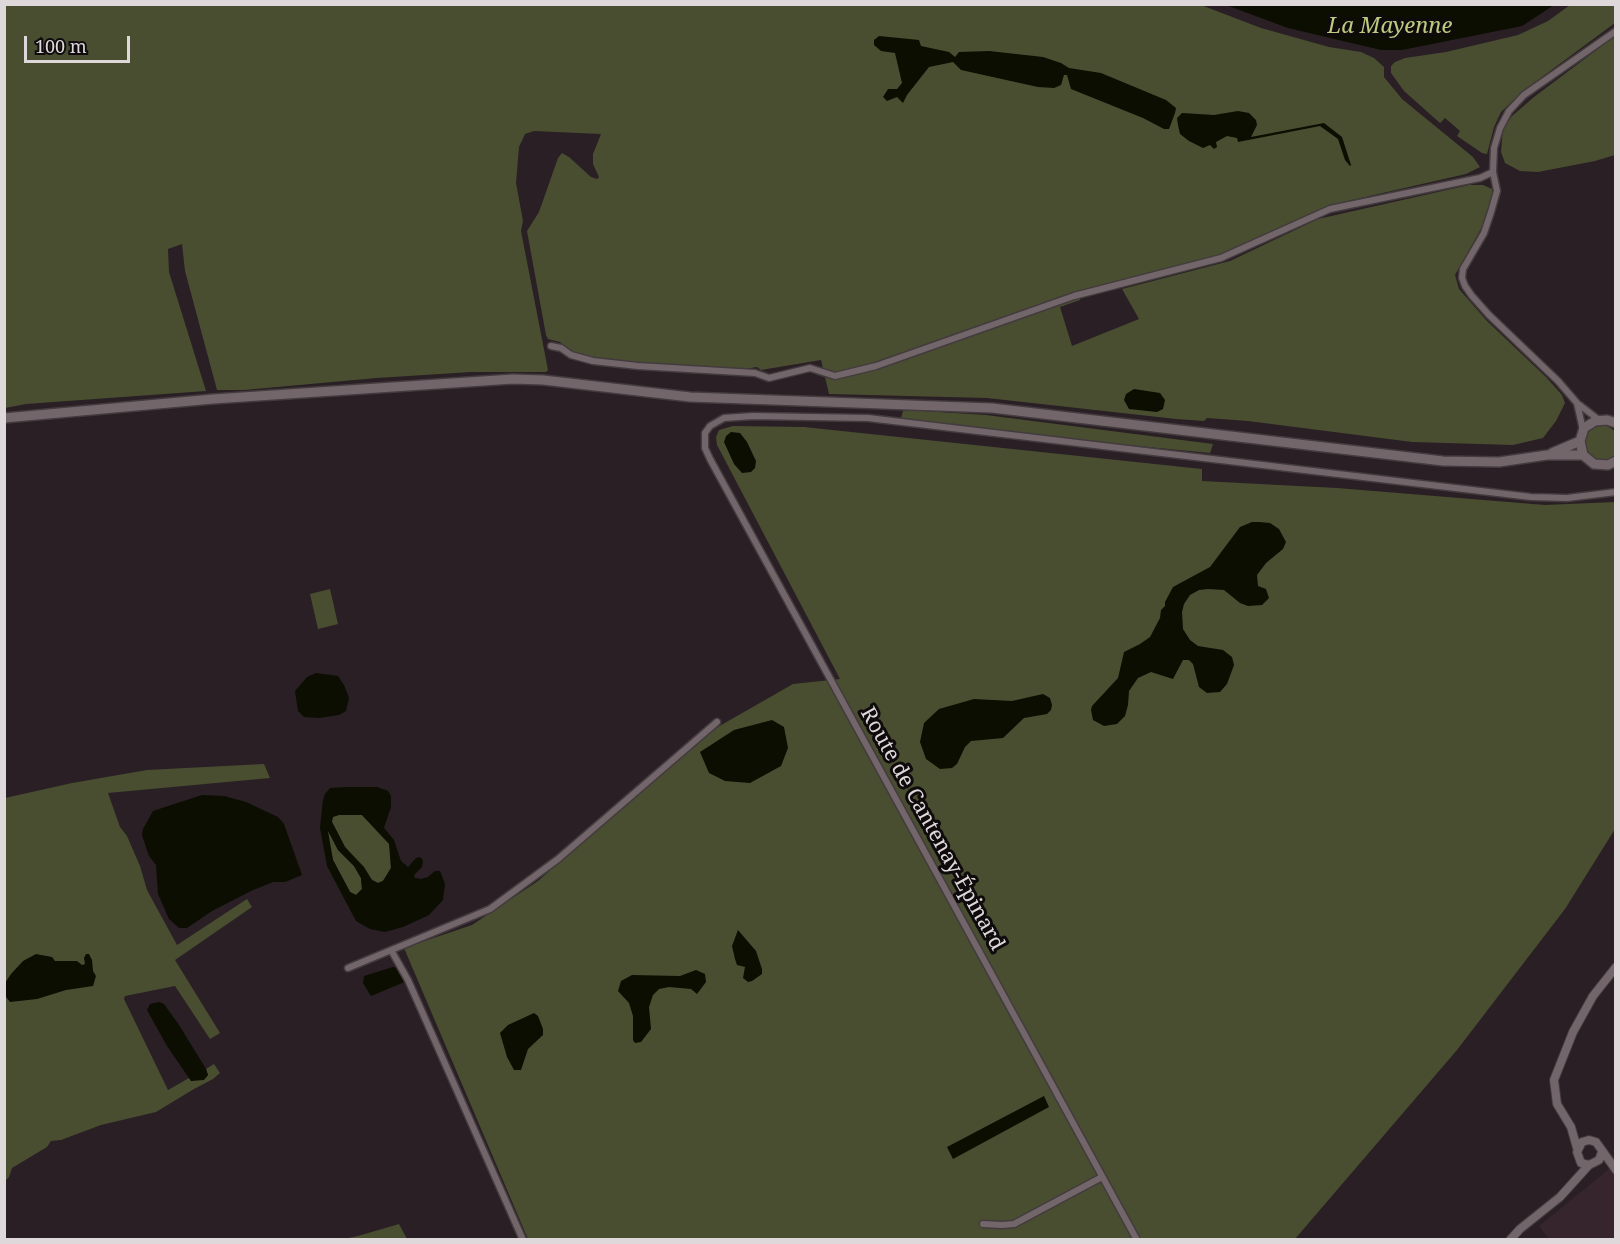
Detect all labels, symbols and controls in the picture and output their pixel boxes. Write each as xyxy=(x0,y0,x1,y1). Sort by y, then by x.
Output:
water label: La Mayenne xyxy=(1328,14,1452,40)
scale bar xyxy=(27,24,134,62)
text: 100 m xyxy=(35,34,87,58)
street label: Route de Cantenay-Épinard xyxy=(855,703,1009,955)

